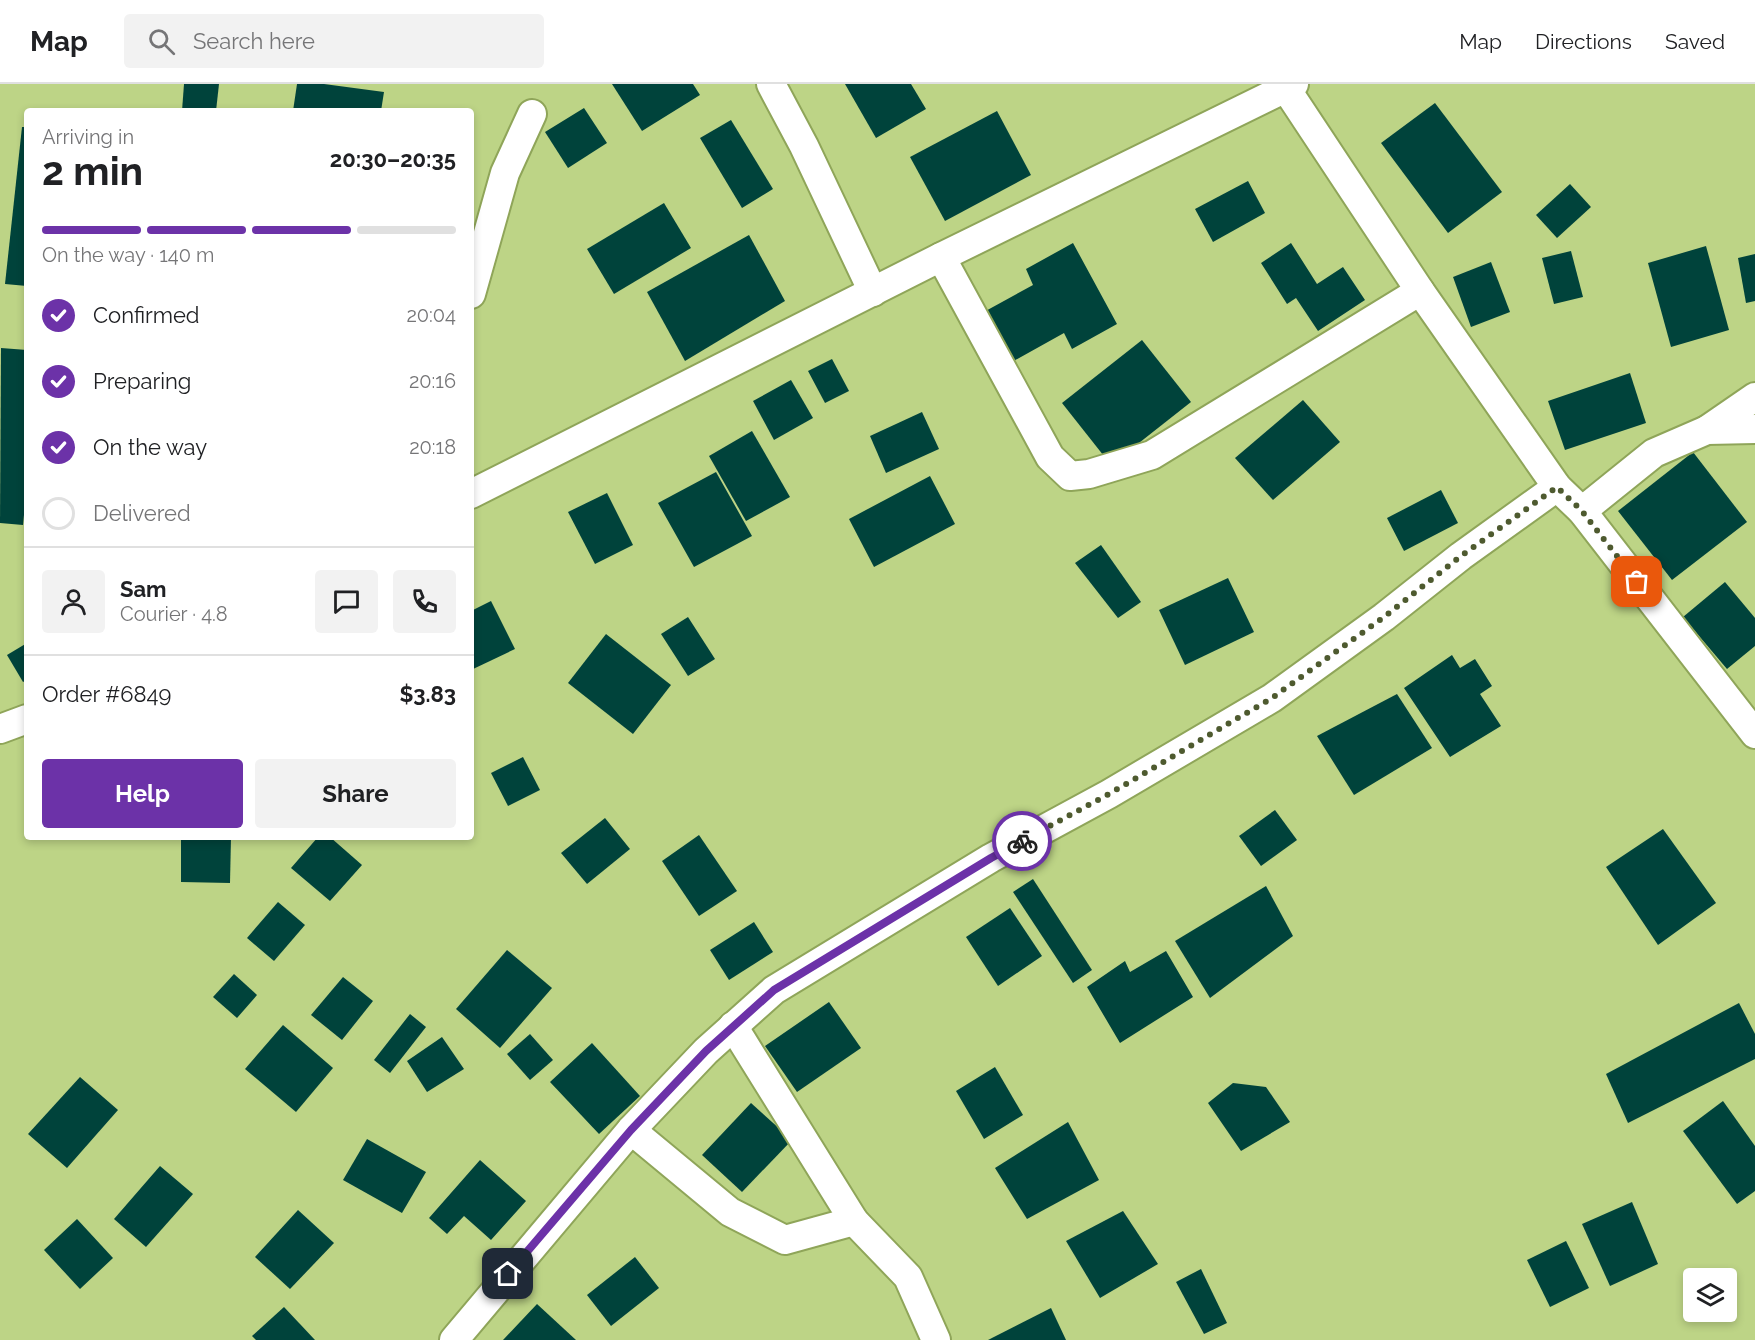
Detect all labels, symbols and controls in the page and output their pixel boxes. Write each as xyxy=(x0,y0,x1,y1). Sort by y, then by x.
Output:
search box xyxy=(124,14,544,68)
text: Map xyxy=(30,25,88,58)
icon: search xyxy=(145,25,178,58)
text: Search here xyxy=(193,28,315,54)
text: Map xyxy=(1459,29,1502,54)
text: Directions xyxy=(1535,29,1632,54)
text: Saved xyxy=(1665,29,1725,54)
text: Arriving in xyxy=(42,125,134,149)
text: 20:30–20:35 xyxy=(330,146,456,172)
text: 2 min xyxy=(42,148,143,194)
text: On the way · 140 m xyxy=(42,243,214,267)
icon: check xyxy=(42,299,75,332)
text: Confirmed xyxy=(93,302,200,328)
text: 20:04 xyxy=(406,303,456,327)
icon: check xyxy=(42,365,75,398)
text: Preparing xyxy=(93,368,191,394)
text: 20:16 xyxy=(409,369,456,393)
icon: check xyxy=(42,431,75,464)
text: On the way xyxy=(93,434,207,460)
text: 20:18 xyxy=(409,435,456,459)
text: Delivered xyxy=(93,500,191,526)
pin xyxy=(1611,556,1662,607)
icon: bag xyxy=(1620,565,1653,598)
button: person xyxy=(42,570,105,633)
button: chat xyxy=(315,570,378,633)
button: phone xyxy=(393,570,456,633)
text: Sam xyxy=(120,576,167,602)
text: Courier · 4.8 xyxy=(120,602,228,626)
text: Order #6849 xyxy=(42,681,171,707)
text: $3.83 xyxy=(399,681,456,707)
button: Help xyxy=(42,759,243,828)
button: Share xyxy=(255,759,456,828)
courier xyxy=(992,811,1052,871)
icon: bike xyxy=(1006,825,1039,858)
pin xyxy=(482,1248,533,1299)
icon: home xyxy=(491,1257,524,1290)
map controls xyxy=(1683,1268,1737,1322)
button: layers xyxy=(1683,1268,1737,1322)

